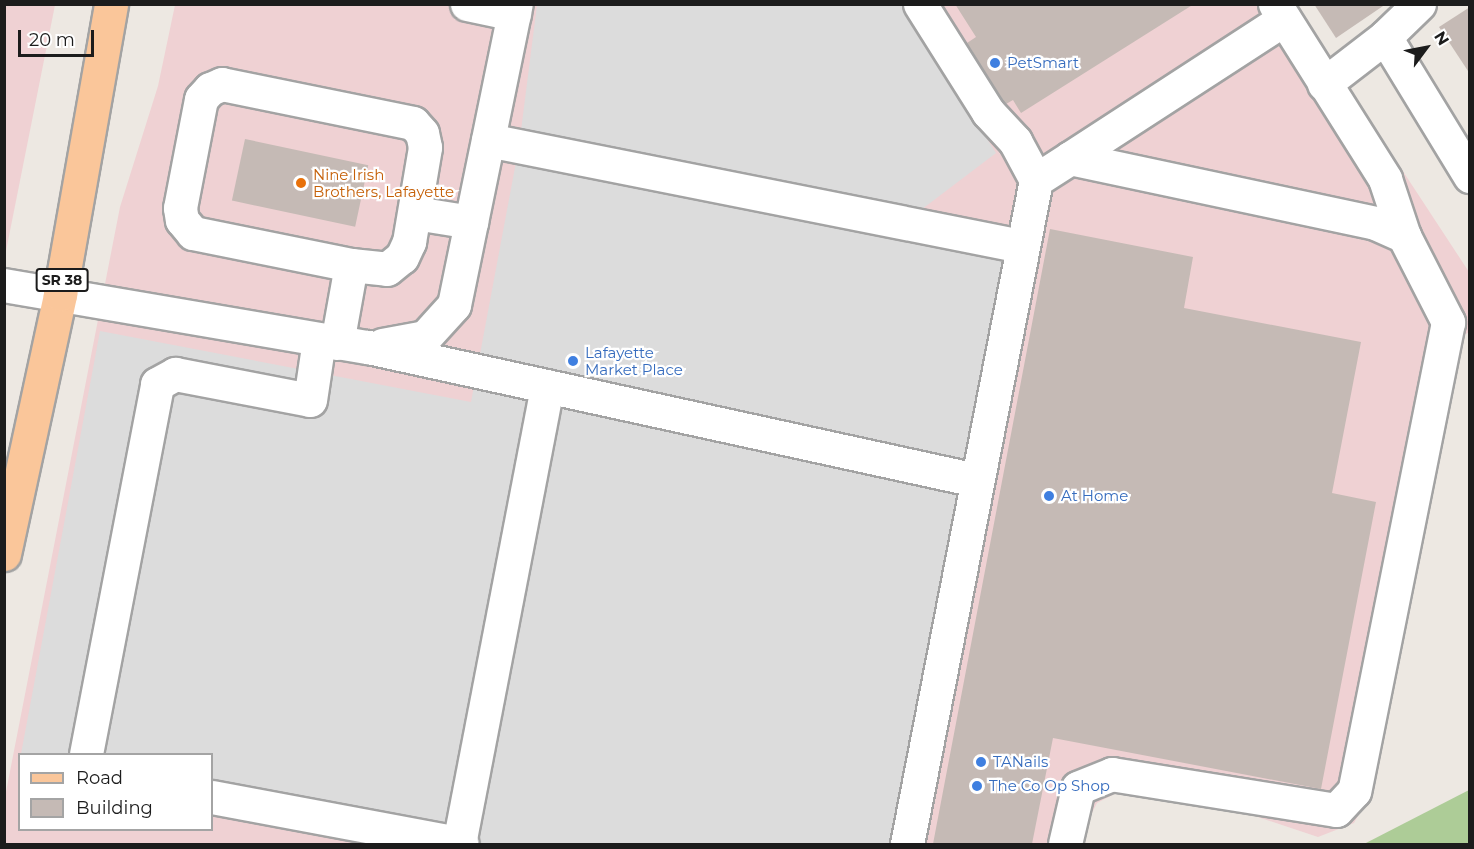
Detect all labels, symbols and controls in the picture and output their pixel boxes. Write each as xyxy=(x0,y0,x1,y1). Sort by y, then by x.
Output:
scale bar xyxy=(21,18,98,56)
north arrow xyxy=(1396,18,1456,78)
text: N xyxy=(1430,28,1453,49)
text: 20 m xyxy=(29,29,75,51)
place label: PetSmart xyxy=(1007,54,1079,72)
marker: PetSmart xyxy=(988,56,1002,70)
place label: Nine Irish Brothers, Lafayette xyxy=(313,165,454,200)
marker: Nine Irish Brothers, Lafayette xyxy=(294,176,308,190)
road number: SR 38 xyxy=(35,269,89,291)
place label: Lafayette Market Place xyxy=(585,343,683,378)
marker: Lafayette Market Place xyxy=(566,354,580,368)
place label: At Home xyxy=(1061,487,1128,505)
marker: At Home xyxy=(1042,489,1056,503)
legend xyxy=(18,753,213,831)
place label: TANails xyxy=(993,753,1048,771)
marker: TANails xyxy=(974,755,988,769)
text: Road xyxy=(76,767,123,789)
place label: The Co Op Shop xyxy=(989,777,1110,795)
marker: The Co Op Shop xyxy=(970,779,984,793)
text: Building xyxy=(76,797,153,819)

